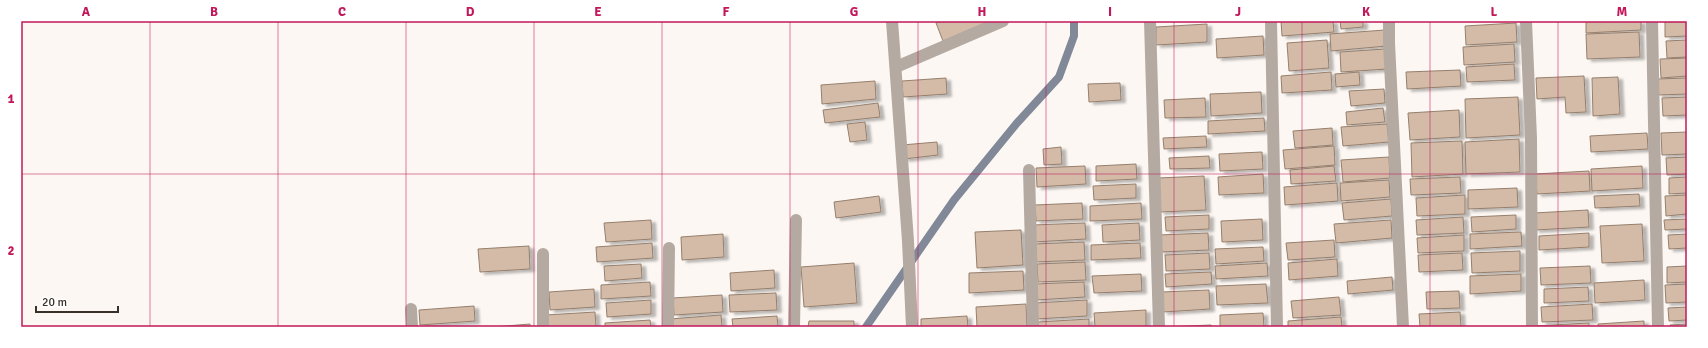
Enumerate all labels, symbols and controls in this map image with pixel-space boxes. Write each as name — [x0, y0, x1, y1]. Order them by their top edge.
text: A — [82, 4, 91, 20]
text: B — [210, 4, 218, 20]
text: C — [338, 4, 346, 20]
text: D — [466, 4, 475, 20]
text: E — [594, 4, 602, 20]
text: F — [723, 4, 730, 20]
text: G — [850, 4, 858, 20]
text: H — [978, 4, 986, 20]
text: I — [1108, 4, 1112, 20]
text: J — [1235, 4, 1241, 20]
text: K — [1362, 4, 1370, 20]
text: L — [1491, 4, 1498, 20]
text: M — [1617, 4, 1628, 20]
text: 1 — [7, 91, 15, 107]
text: 2 — [7, 243, 15, 259]
scale bar — [36, 288, 118, 314]
text: 20 m — [42, 295, 67, 310]

